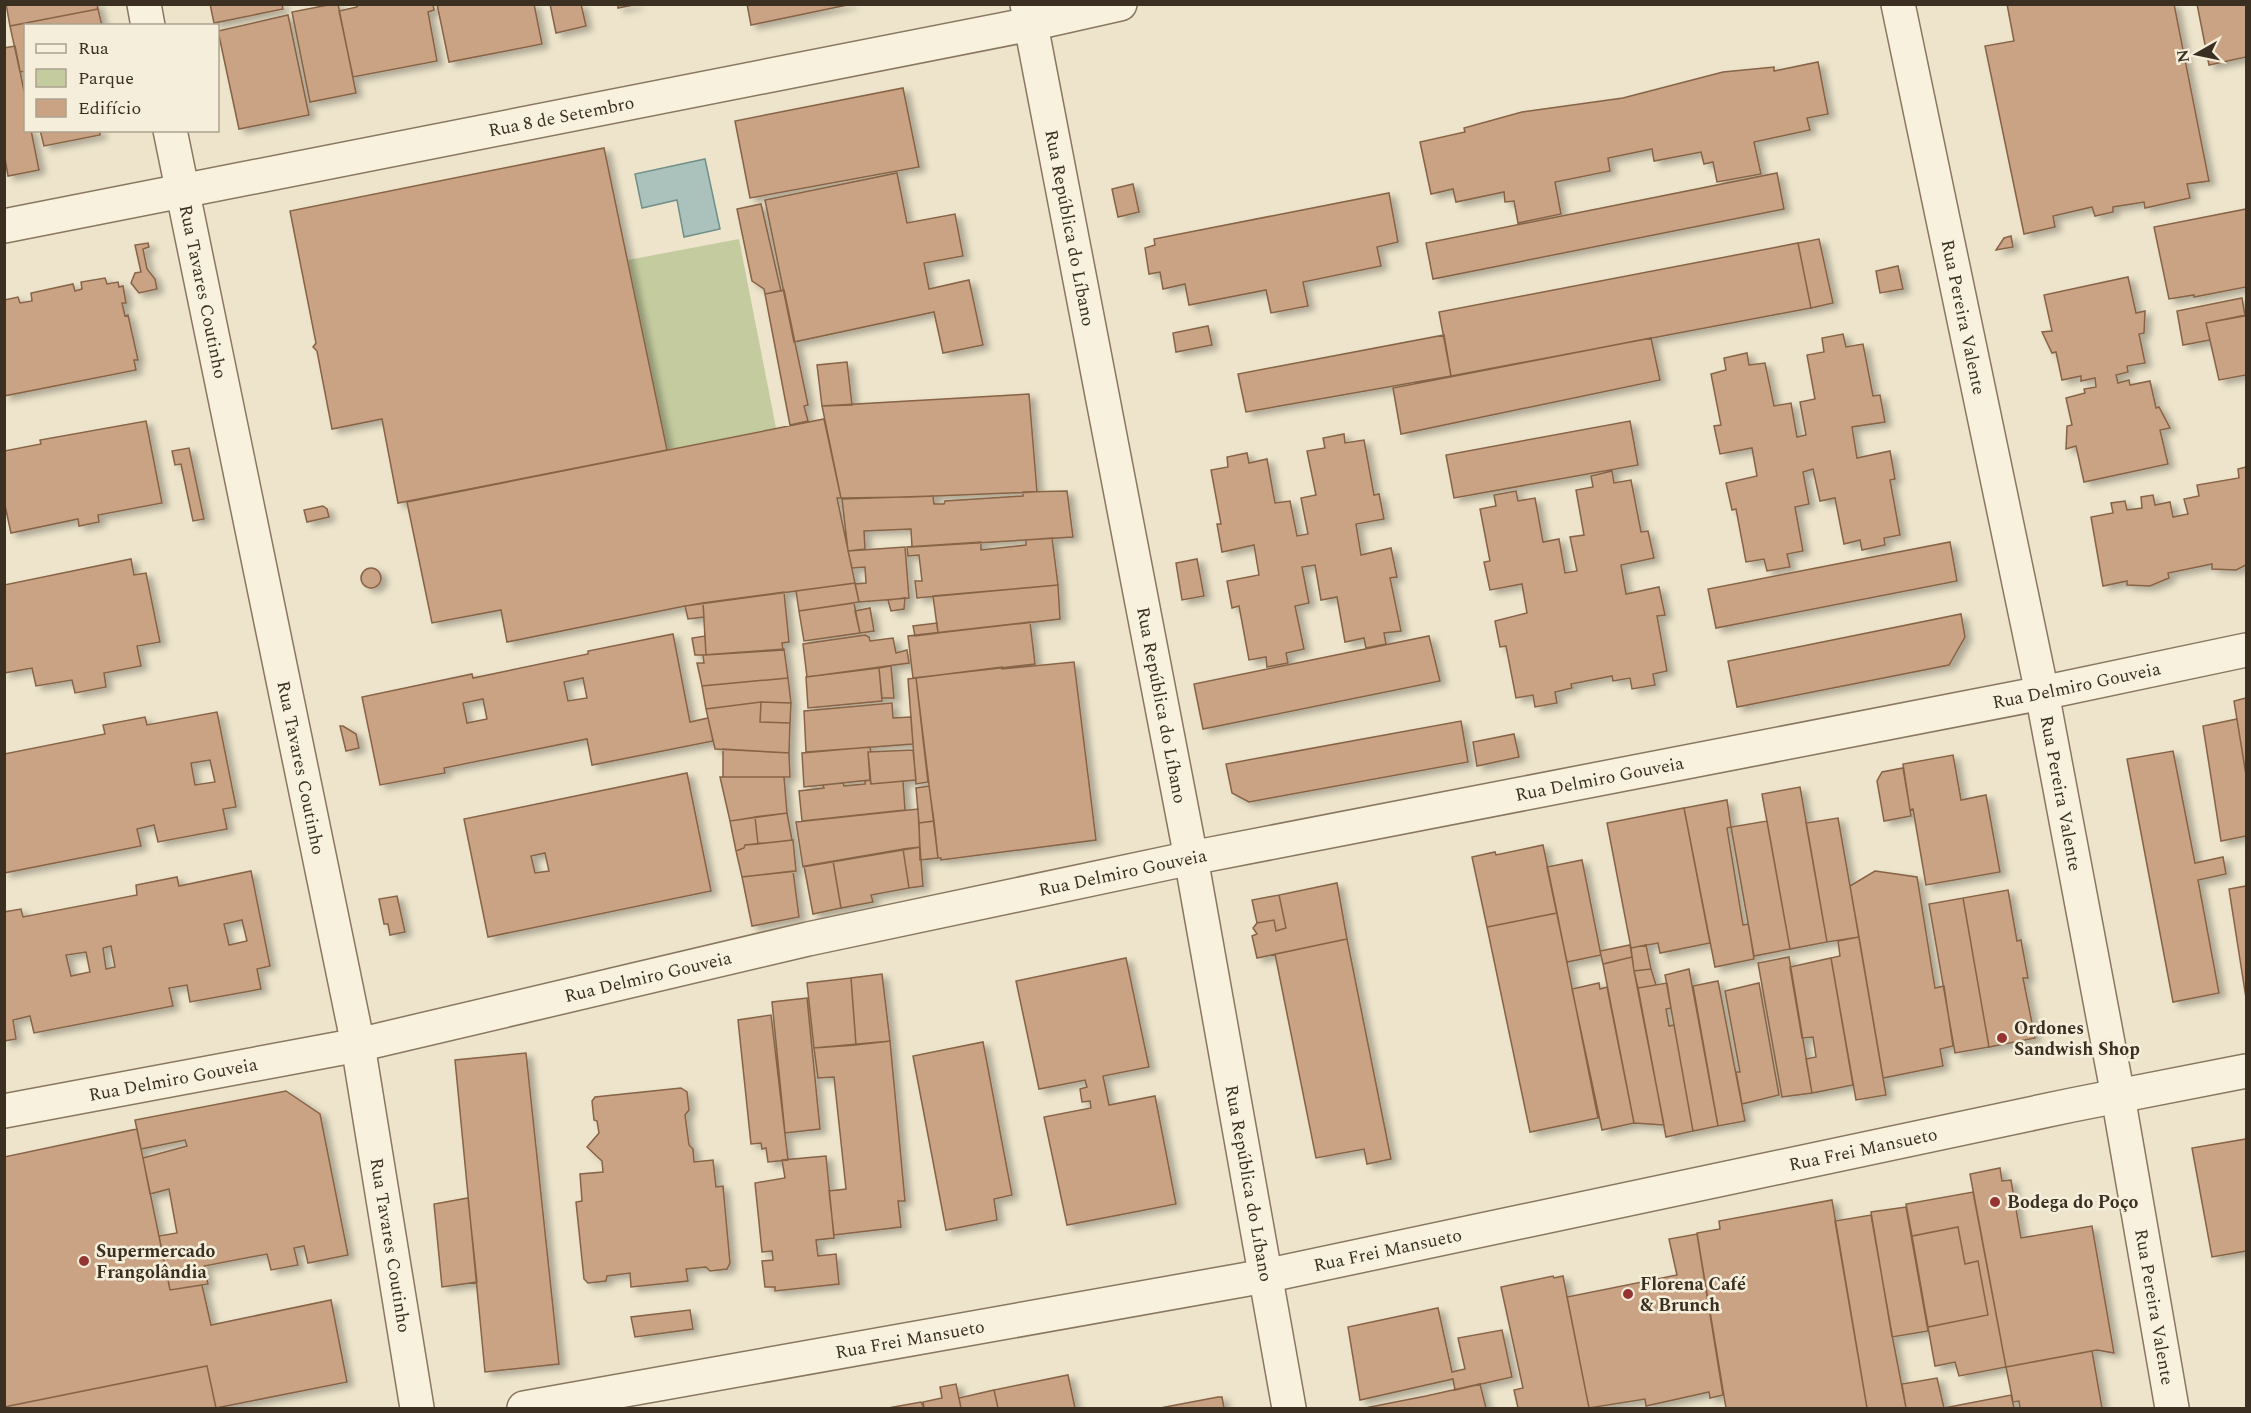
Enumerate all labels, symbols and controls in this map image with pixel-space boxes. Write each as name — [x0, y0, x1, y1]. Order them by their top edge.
legend — [24, 24, 219, 132]
north arrow — [2167, 24, 2227, 84]
text: Rua — [78, 35, 109, 62]
text: N — [2170, 48, 2196, 65]
text: Parque — [78, 65, 134, 92]
street label: Rua 8 de Setembro — [486, 89, 637, 144]
text: Edifício — [78, 95, 141, 122]
street label: Rua República do Líbano — [1037, 127, 1102, 329]
street label: Rua Tavares Coutinho — [172, 202, 234, 381]
street label: Rua Pereira Valente — [1934, 237, 1992, 397]
street label: Rua República do Líbano — [1129, 605, 1193, 806]
street label: Rua Delmiro Gouveia — [1990, 655, 2163, 716]
street label: Rua Tavares Coutinho — [270, 678, 332, 857]
street label: Rua Pereira Valente — [2033, 713, 2088, 874]
street label: Rua Delmiro Gouveia — [1513, 750, 1686, 809]
street label: Rua Delmiro Gouveia — [1036, 842, 1209, 904]
street label: Rua Delmiro Gouveia — [562, 944, 735, 1010]
place label: Ordones Sandwish Shop — [2014, 1015, 2140, 1063]
marker: Ordones Sandwish Shop — [1995, 1031, 2009, 1045]
street label: Rua Delmiro Gouveia — [87, 1051, 260, 1109]
street label: Rua República do Líbano — [1218, 1083, 1279, 1284]
street label: Rua Frei Mansueto — [1786, 1121, 1940, 1179]
street label: Rua Tavares Coutinho — [363, 1156, 418, 1335]
place label: Bodega do Poço — [2007, 1189, 2139, 1216]
marker: Bodega do Poço — [1988, 1195, 2002, 1209]
street label: Rua Frei Mansueto — [1311, 1222, 1464, 1279]
street label: Rua Pereira Valente — [2127, 1227, 2181, 1387]
place label: Supermercado Frangolândia — [96, 1238, 216, 1286]
marker: Supermercado Frangolândia — [77, 1254, 91, 1268]
place label: Florena Café & Brunch — [1640, 1271, 1746, 1319]
marker: Florena Café & Brunch — [1621, 1287, 1635, 1301]
street label: Rua Frei Mansueto — [833, 1313, 987, 1366]

